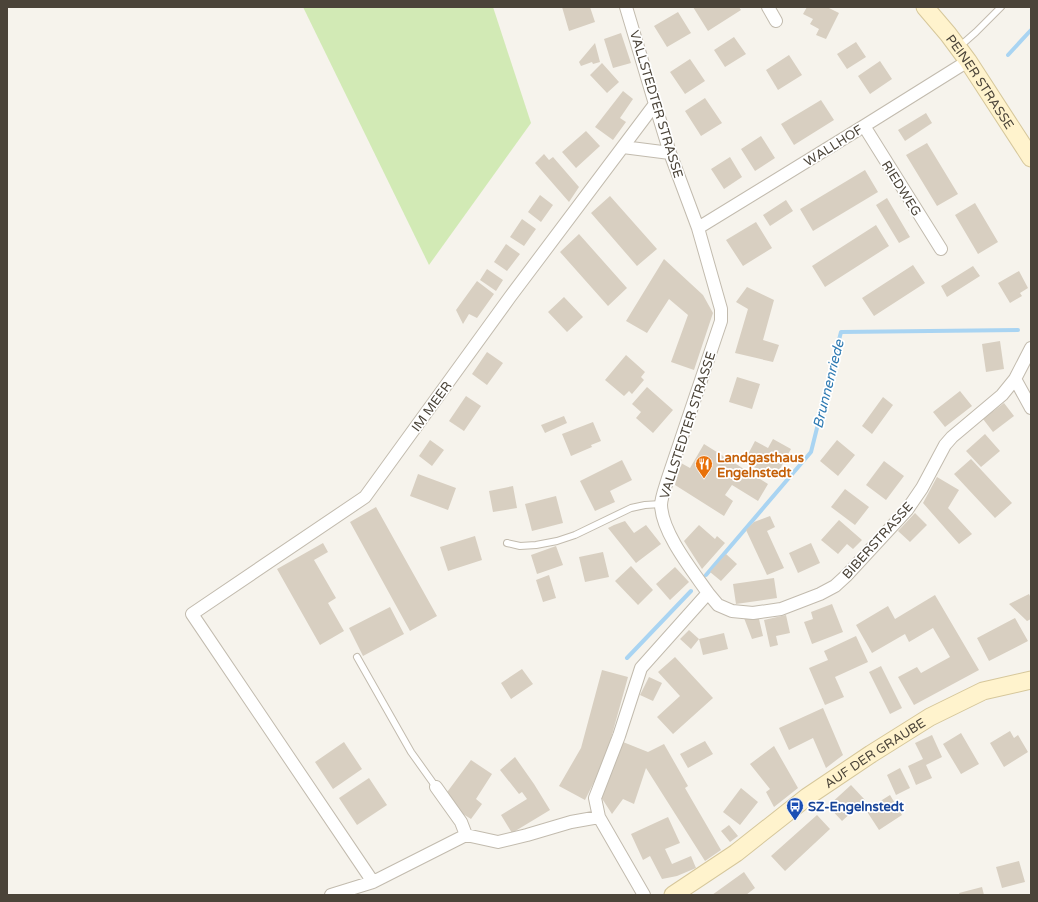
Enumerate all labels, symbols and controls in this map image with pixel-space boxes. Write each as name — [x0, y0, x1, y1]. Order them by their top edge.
street label: VALLSTEDTER STRASSE — [626, 28, 686, 180]
street label: PEINER STRASSE — [942, 31, 1017, 132]
street label: WALLHOF — [801, 122, 866, 170]
street label: RIEDWEG — [878, 158, 924, 219]
water label: Brunnenriede — [809, 337, 848, 430]
street label: VALLSTEDTER STRASSE — [657, 350, 719, 501]
street label: IM MEER — [408, 378, 455, 435]
place label: Landgasthaus Engelnstedt — [717, 450, 804, 481]
restaurant icon: Landgasthaus Engelnstedt — [694, 454, 714, 479]
street label: BIBERSTRASSE — [839, 499, 916, 582]
street label: AUF DER GRAUBE — [822, 715, 929, 792]
bus stop icon: SZ-Engelnstedt — [785, 796, 805, 821]
place label: SZ-Engelnstedt — [808, 799, 904, 815]

